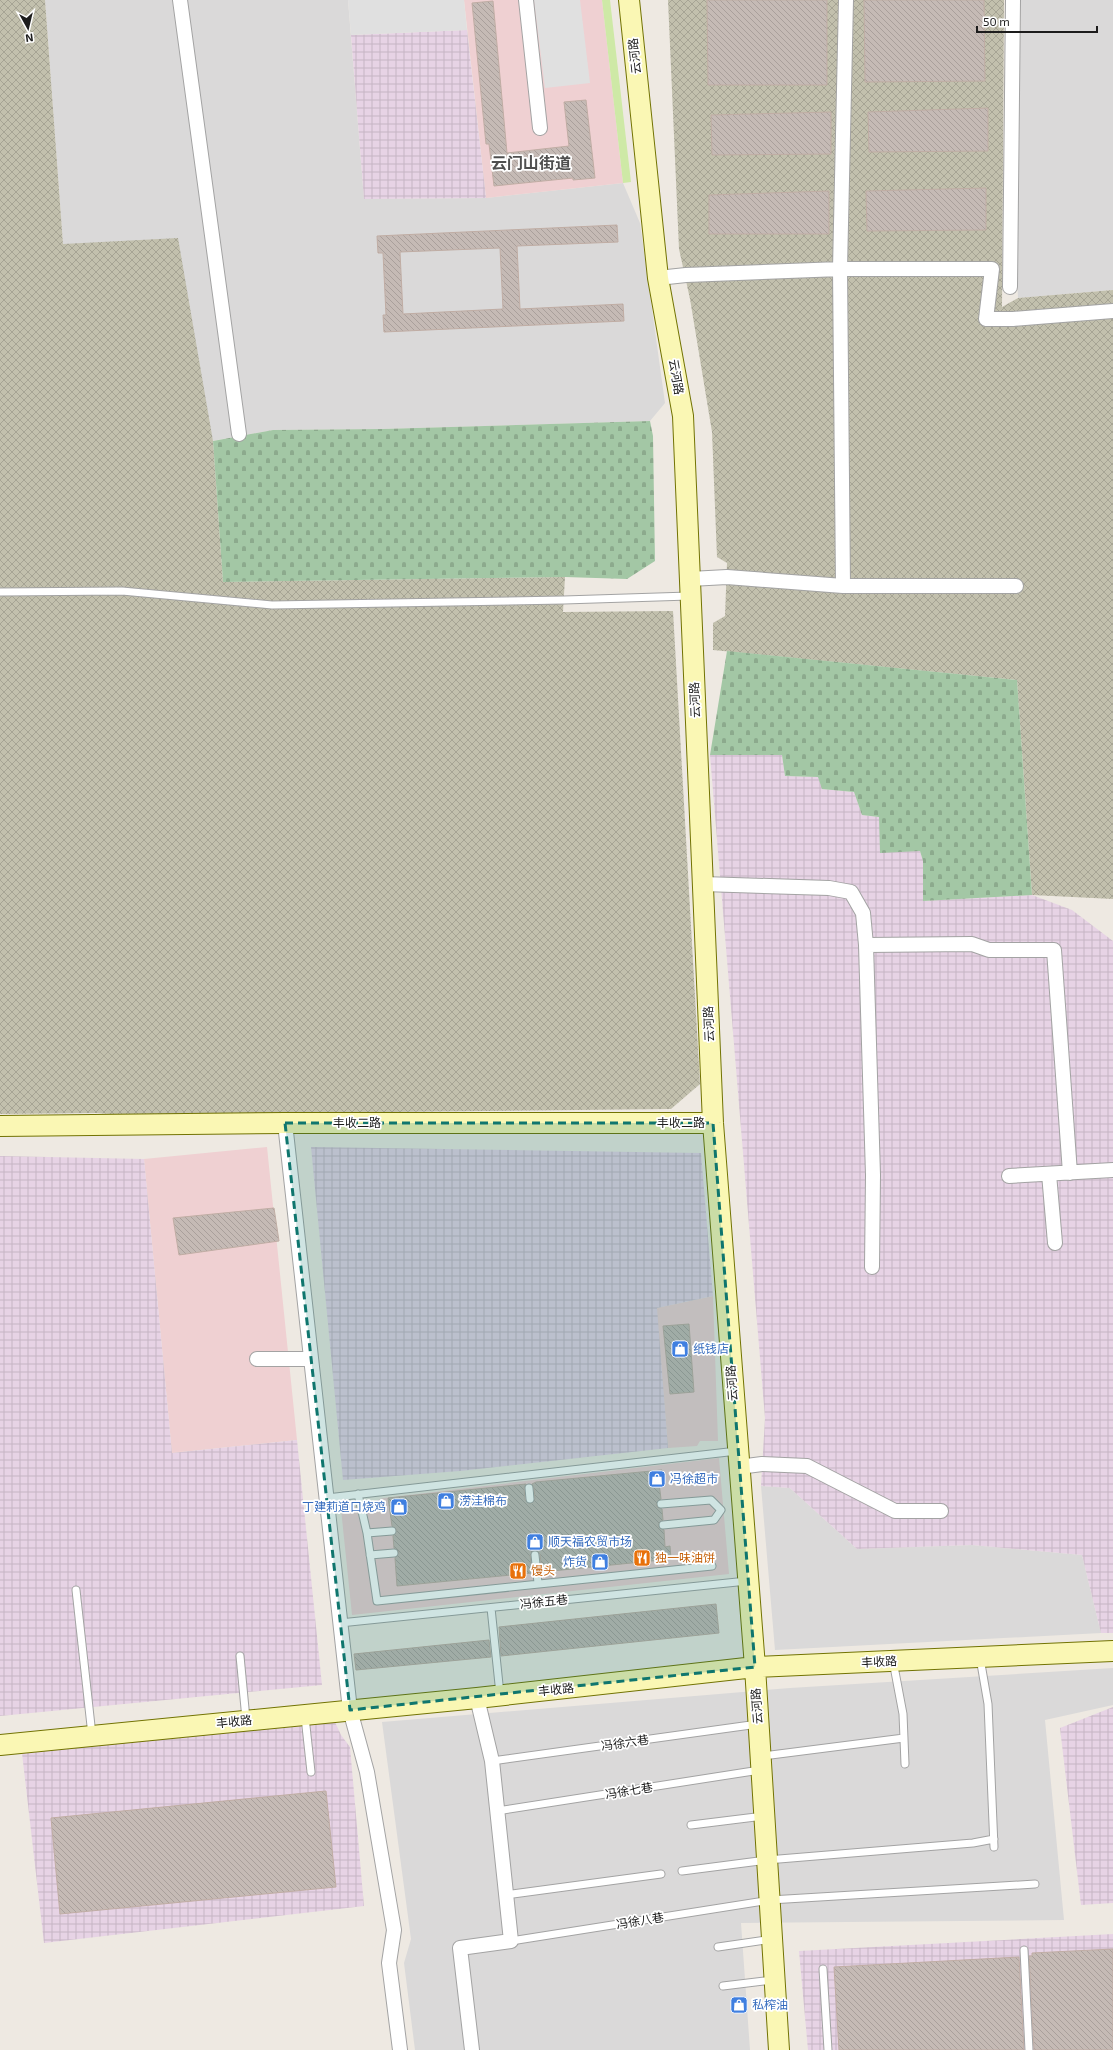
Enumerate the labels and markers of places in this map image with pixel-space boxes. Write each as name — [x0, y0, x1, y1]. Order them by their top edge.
shop icon: 纸钱店 — [670, 1339, 690, 1359]
place label: 纸钱店 — [693, 1341, 729, 1355]
shop icon: 冯徐超市 — [647, 1469, 667, 1489]
place label: 冯徐超市 — [670, 1471, 718, 1485]
shop icon: 涝洼棉布 — [436, 1491, 456, 1511]
place label: 涝洼棉布 — [459, 1493, 507, 1507]
shop icon: 丁建莉道口烧鸡 — [389, 1497, 409, 1517]
place label: 丁建莉道口烧鸡 — [302, 1499, 386, 1513]
shop icon: 顺天福农贸市场 — [525, 1532, 545, 1552]
place label: 顺天福农贸市场 — [548, 1534, 632, 1548]
restaurant icon: 独一味油饼 — [632, 1548, 652, 1568]
place label: 独一味油饼 — [655, 1550, 715, 1564]
shop icon: 炸货 — [590, 1552, 610, 1572]
place label: 炸货 — [563, 1554, 587, 1568]
restaurant icon: 馒头 — [508, 1561, 528, 1581]
place label: 馒头 — [531, 1563, 555, 1577]
shop icon: 私榨油 — [729, 1995, 749, 2015]
place label: 私榨油 — [752, 1997, 788, 2011]

